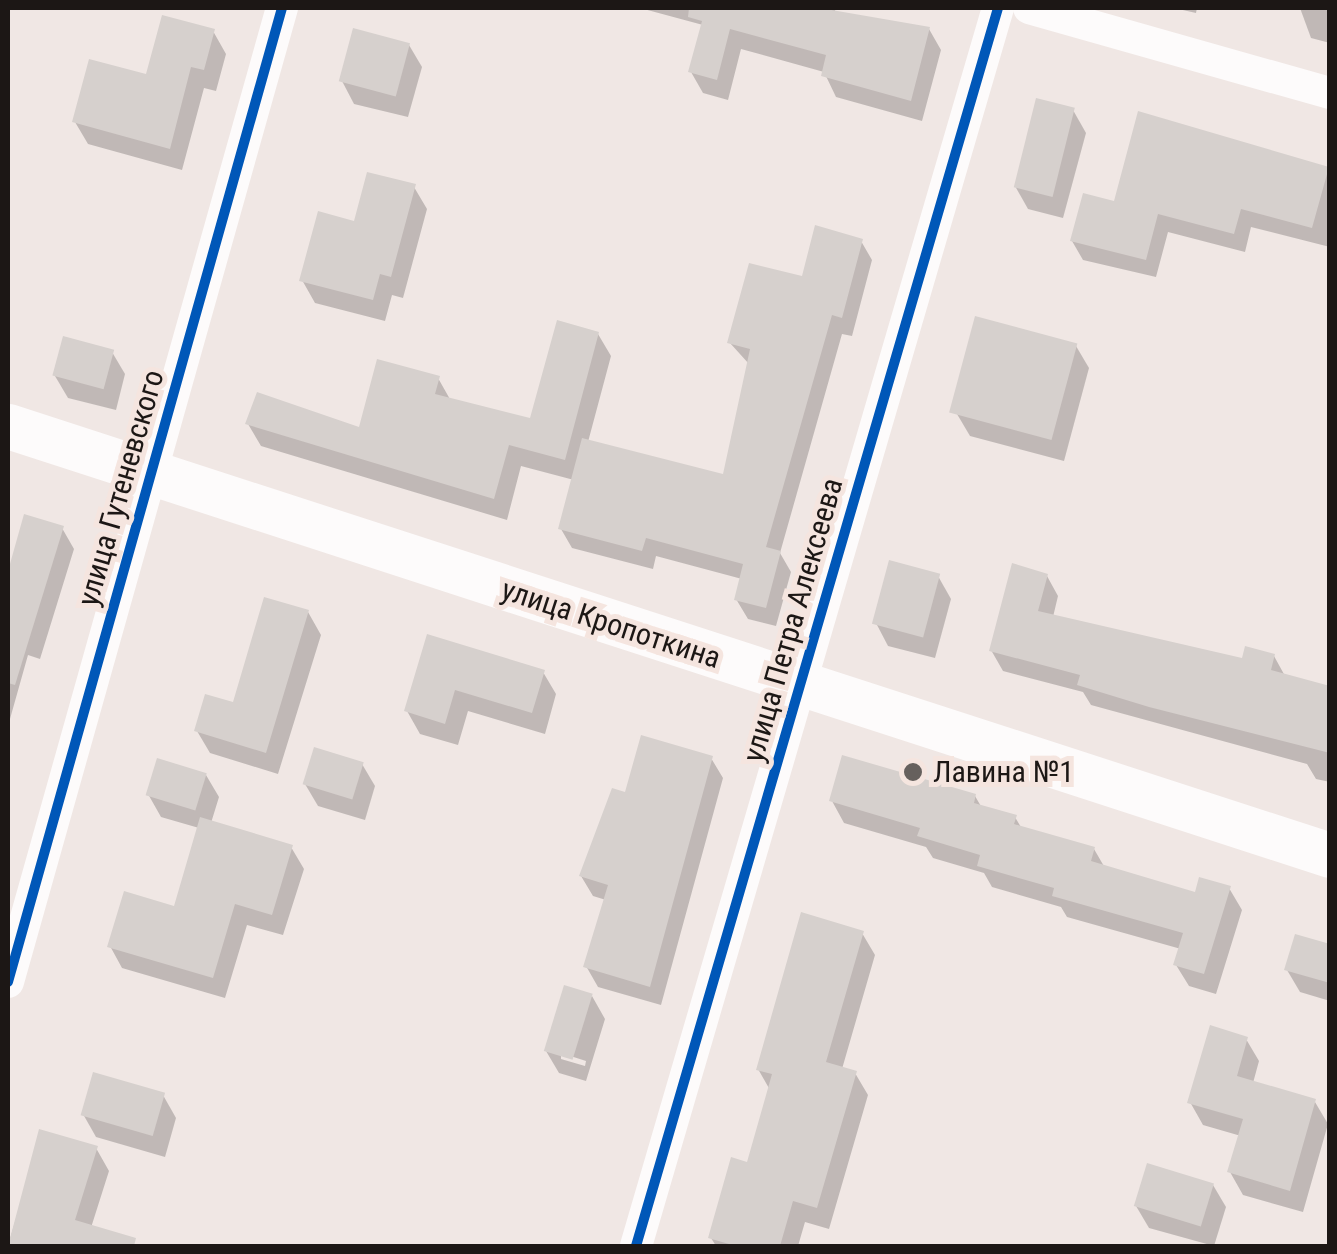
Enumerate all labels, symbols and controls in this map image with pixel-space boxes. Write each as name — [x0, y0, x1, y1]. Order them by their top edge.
street label: улица Гутеневского — [70, 366, 172, 610]
street label: улица Петра Алексеева — [735, 474, 851, 766]
street label: улица Кропоткина — [497, 572, 725, 676]
place label: Лавина №1 — [933, 754, 1074, 790]
marker: Лавина №1 — [902, 761, 924, 783]

